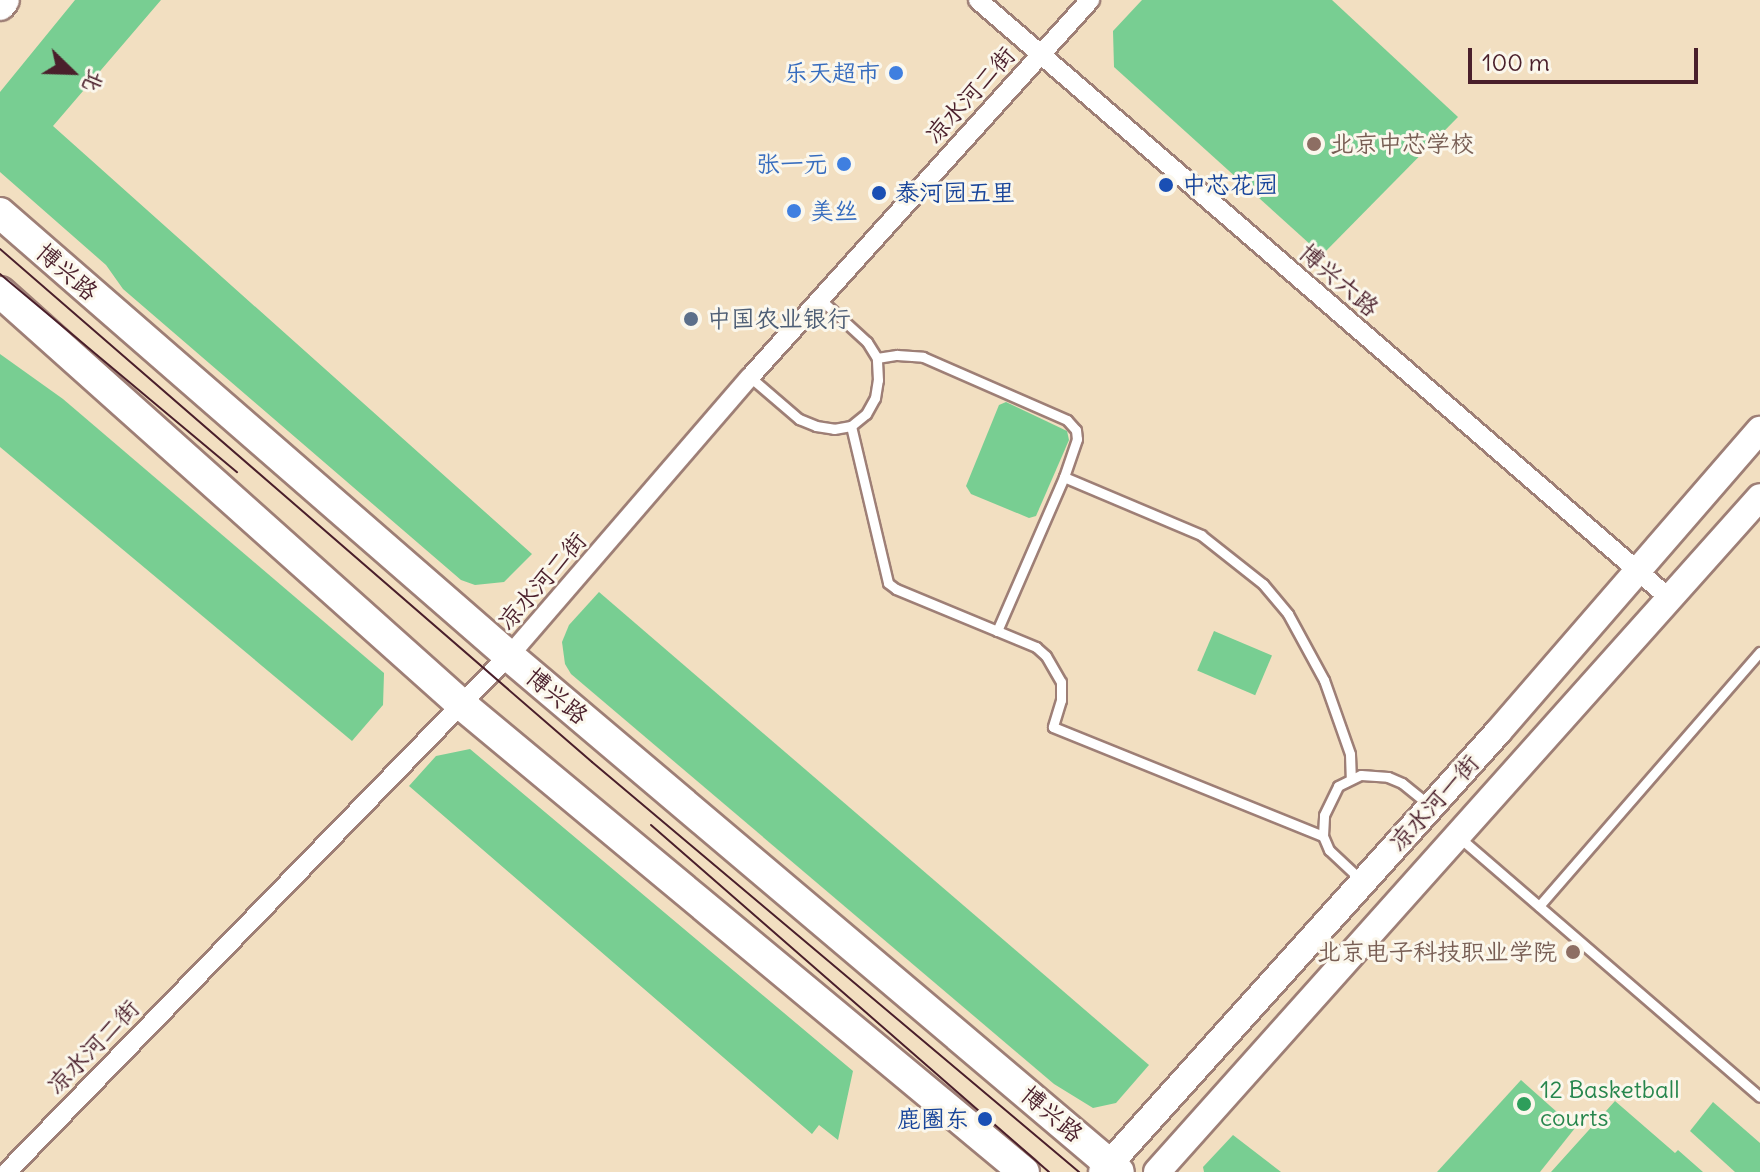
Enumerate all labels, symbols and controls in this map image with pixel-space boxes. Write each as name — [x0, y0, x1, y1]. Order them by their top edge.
north arrow — [32, 32, 112, 112]
scale bar — [1472, 32, 1702, 82]
street label: 凉水河二街 — [919, 41, 1021, 149]
text: 100 m — [1482, 47, 1550, 77]
place label: 乐天超市 — [784, 59, 880, 87]
marker: 乐天超市 — [887, 64, 905, 82]
text: 北 — [77, 66, 111, 97]
place label: 北京中芯学校 — [1330, 130, 1474, 158]
marker: 北京中芯学校 — [1305, 135, 1323, 153]
place label: 张一元 — [756, 150, 828, 178]
marker: 张一元 — [835, 155, 853, 173]
place label: 中芯花园 — [1182, 171, 1278, 199]
marker: 中芯花园 — [1157, 176, 1175, 194]
place label: 泰河园五里 — [895, 179, 1015, 207]
marker: 泰河园五里 — [870, 184, 888, 202]
place label: 美丝 — [810, 197, 858, 225]
marker: 美丝 — [785, 202, 803, 220]
street label: 博兴路 — [30, 238, 104, 306]
street label: 博兴六路 — [1293, 238, 1385, 322]
place label: 中国农业银行 — [707, 305, 851, 333]
marker: 中国农业银行 — [682, 310, 700, 328]
street label: 凉水河二街 — [492, 526, 592, 636]
street label: 博兴路 — [520, 662, 594, 730]
street label: 凉水河一街 — [1383, 749, 1485, 857]
place label: 北京电子科技职业学院 — [1317, 938, 1557, 966]
marker: 北京电子科技职业学院 — [1564, 943, 1582, 961]
street label: 凉水河二街 — [41, 994, 145, 1100]
place label: 12 Basketball courts — [1540, 1076, 1680, 1132]
street label: 博兴路 — [1015, 1080, 1089, 1148]
marker: 12 Basketball courts — [1515, 1095, 1533, 1113]
place label: 鹿圈东 — [897, 1105, 969, 1133]
marker: 鹿圈东 — [976, 1110, 994, 1128]

